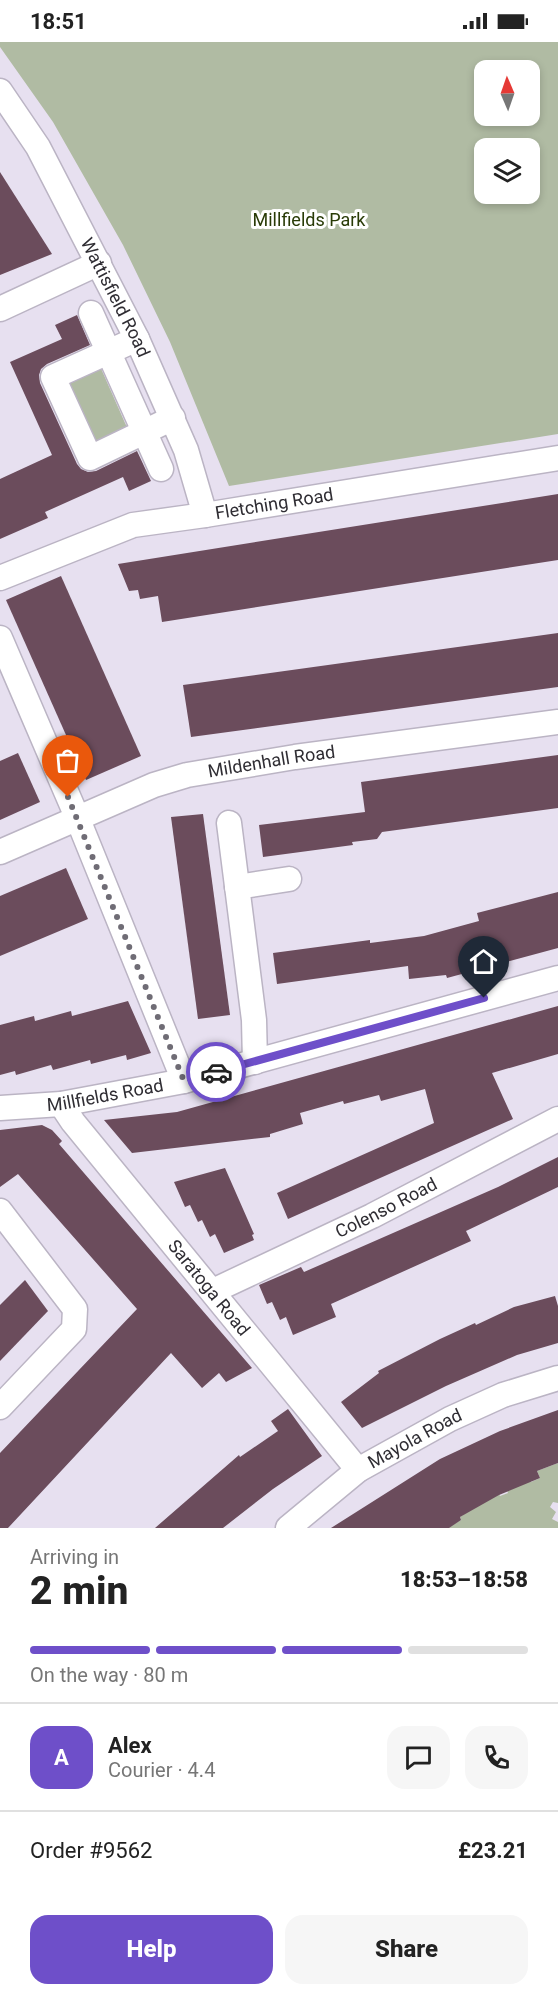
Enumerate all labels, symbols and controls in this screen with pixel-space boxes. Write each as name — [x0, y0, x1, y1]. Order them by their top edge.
text: 18:51 — [30, 9, 87, 34]
north arrow — [474, 60, 540, 126]
map controls — [474, 60, 540, 204]
button: layers — [474, 138, 540, 204]
park label: Millfields Park — [253, 209, 366, 230]
street label: Wattisfield Road — [77, 234, 155, 360]
street label: Fletching Road — [214, 483, 335, 523]
pin — [42, 735, 93, 797]
street label: Mildenhall Road — [206, 741, 336, 781]
icon: bag — [51, 744, 84, 777]
pin — [458, 936, 509, 998]
icon: home — [467, 945, 500, 978]
courier — [186, 1042, 246, 1102]
icon: car — [200, 1056, 233, 1089]
street label: Millfields Road — [46, 1074, 165, 1115]
street label: Colenso Road — [332, 1173, 440, 1242]
street label: Saratoga Road — [164, 1235, 255, 1340]
street label: Mayola Road — [364, 1404, 465, 1472]
text: Arriving in — [30, 1545, 119, 1569]
text: 18:53–18:58 — [400, 1567, 528, 1592]
text: 2 min — [30, 1568, 128, 1614]
text: On the way · 80 m — [30, 1663, 188, 1687]
button: chat — [387, 1726, 450, 1789]
button: phone — [465, 1726, 528, 1789]
text: Alex — [108, 1733, 152, 1758]
text: A — [54, 1745, 69, 1770]
text: Courier · 4.4 — [108, 1758, 215, 1782]
text: Order #9562 — [30, 1838, 152, 1863]
text: £23.21 — [458, 1838, 528, 1863]
button: Help — [30, 1915, 273, 1984]
button: Share — [285, 1915, 528, 1984]

